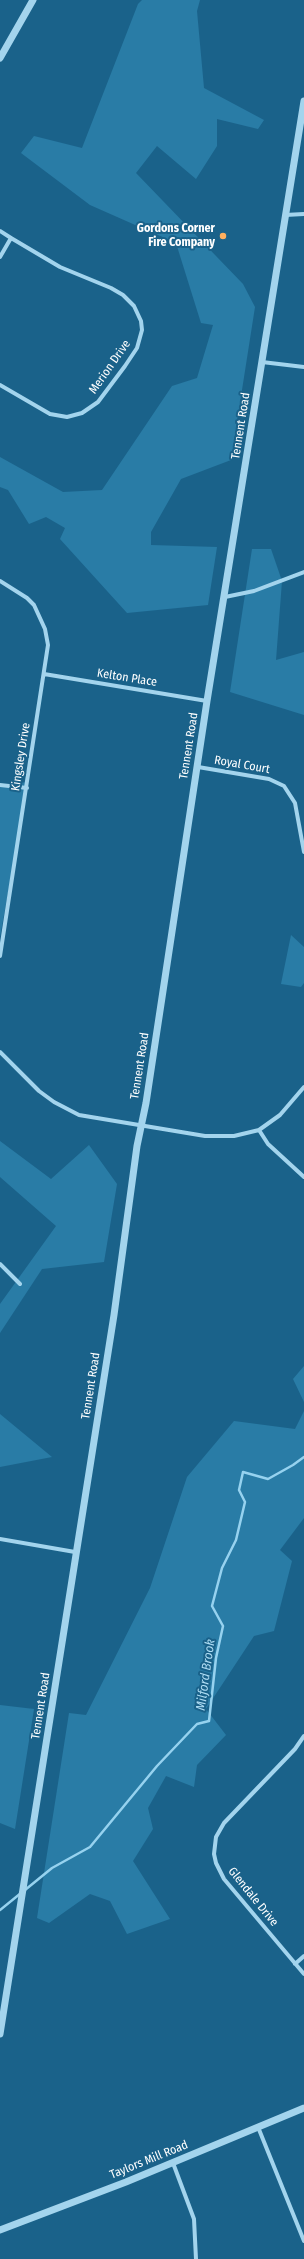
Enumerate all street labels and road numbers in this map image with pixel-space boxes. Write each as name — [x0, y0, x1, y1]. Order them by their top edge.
street label: Merion Drive — [86, 337, 134, 397]
street label: Tennent Road — [229, 392, 253, 460]
street label: Kelton Place — [96, 666, 158, 690]
street label: Tennent Road — [177, 712, 201, 780]
street label: Kingsley Drive — [8, 722, 34, 792]
street label: Royal Court — [213, 753, 271, 777]
street label: Tennent Road — [128, 1032, 152, 1100]
street label: Tennent Road — [79, 1352, 103, 1420]
street label: Tennent Road — [29, 1672, 53, 1740]
street label: Glendale Drive — [225, 1865, 281, 1929]
street label: Taylors Mill Road — [108, 2138, 190, 2182]

